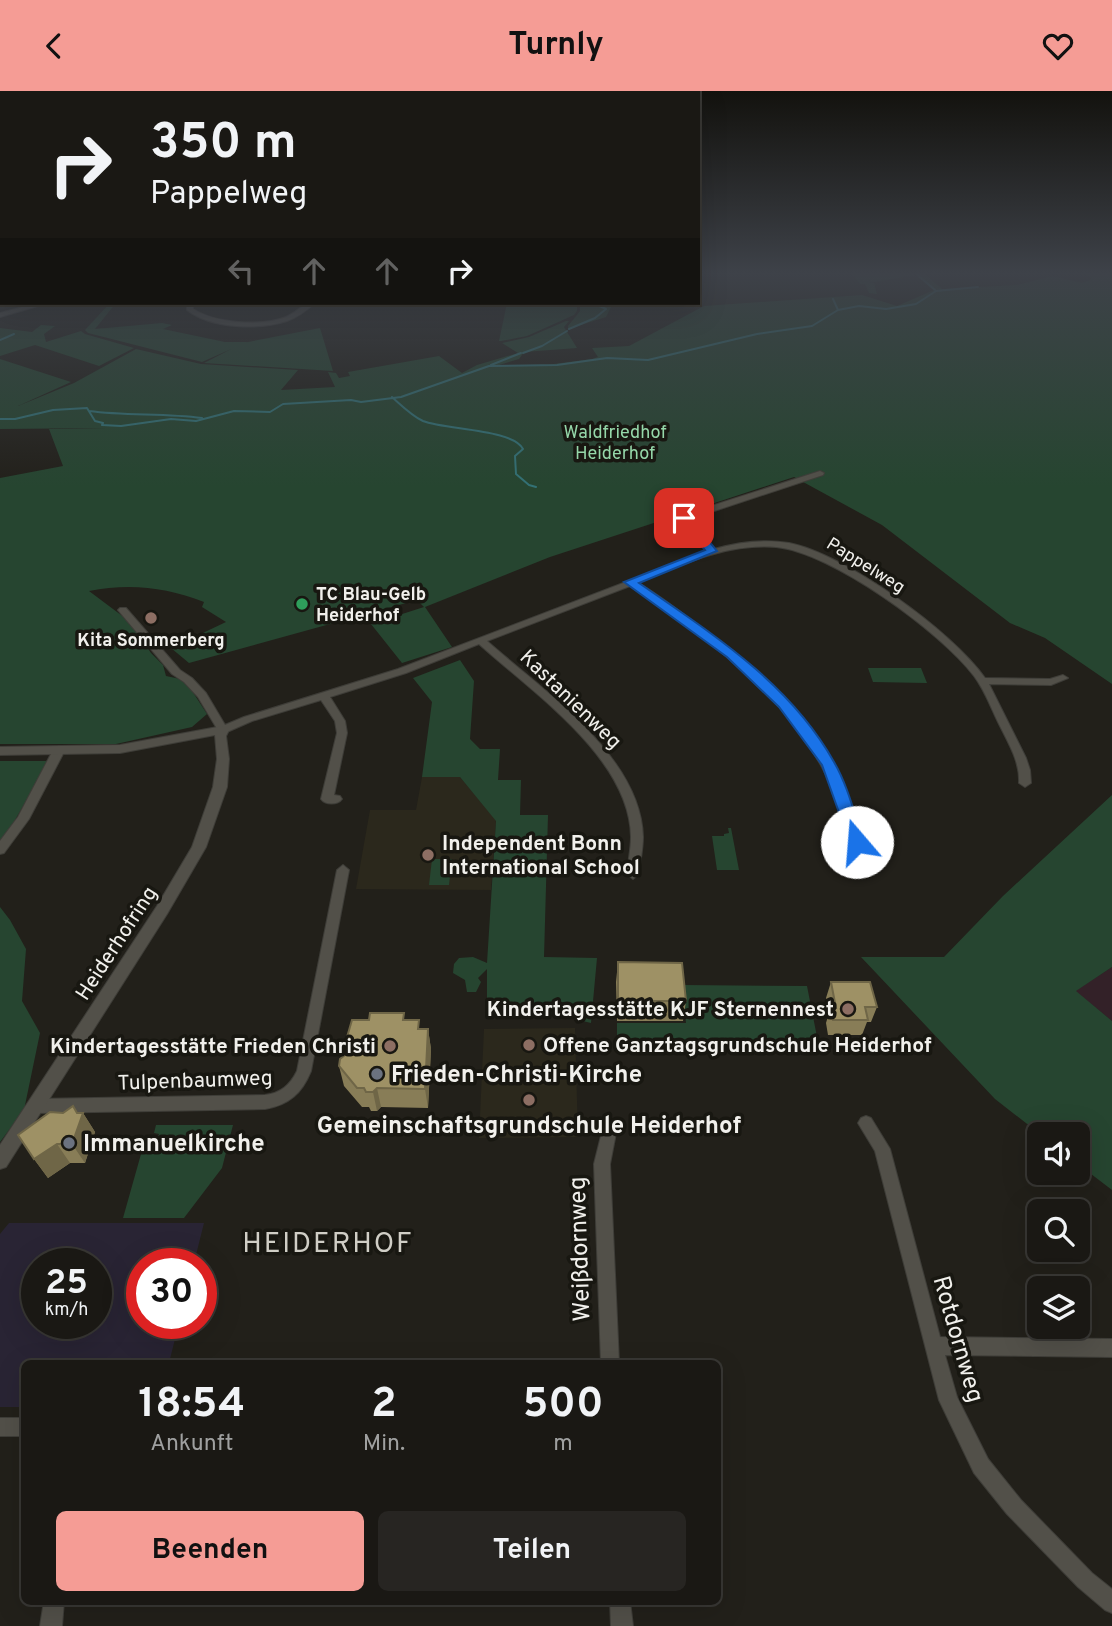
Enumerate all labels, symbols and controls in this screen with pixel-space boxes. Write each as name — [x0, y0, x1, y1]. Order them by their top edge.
text: Turnly — [508, 26, 604, 66]
icon: back — [35, 27, 73, 65]
icon: heart — [1039, 27, 1077, 65]
text: 350 m — [150, 114, 297, 176]
icon: right — [35, 119, 126, 210]
text: Pappelweg — [150, 175, 307, 215]
icon: left — [222, 252, 260, 290]
icon: ahead — [295, 252, 333, 290]
icon: ahead — [368, 252, 406, 290]
icon: right — [441, 252, 479, 290]
park label: Waldfriedhof Heiderhof — [564, 422, 666, 466]
pin — [654, 488, 714, 548]
icon: arrive — [665, 499, 703, 537]
street label: Pappelweg — [822, 533, 909, 599]
place label: TC Blau-Gelb Heiderhof — [316, 584, 426, 628]
marker: TC Blau-Gelb Heiderhof — [294, 596, 310, 612]
marker: Kita Sommerberg — [143, 610, 159, 626]
place label: Kita Sommerberg — [77, 630, 225, 653]
street label: Kastanienweg — [513, 645, 627, 756]
position arrow — [820, 805, 894, 879]
place label: Independent Bonn International School — [442, 831, 640, 882]
marker: Independent Bonn International School — [420, 847, 436, 863]
street label: Heiderhofring — [70, 882, 164, 1006]
place label: Kindertagesstätte KJF Sternennest — [487, 997, 834, 1024]
marker: Kindertagesstätte KJF Sternennest — [840, 1001, 856, 1017]
place label: Offene Ganztagsgrundschule Heiderhof — [543, 1033, 932, 1060]
place label: Kindertagesstätte Frieden Christi — [50, 1034, 376, 1061]
marker: Offene Ganztagsgrundschule Heiderhof — [521, 1037, 537, 1053]
marker: Kindertagesstätte Frieden Christi — [382, 1038, 398, 1054]
place label: Frieden-Christi-Kirche — [391, 1061, 642, 1091]
street label: Tulpenbaumweg — [117, 1065, 273, 1098]
marker: Frieden-Christi-Kirche — [369, 1066, 385, 1082]
marker: Gemeinschaftsgrundschule Heiderhof — [521, 1092, 537, 1108]
place label: Gemeinschaftsgrundschule Heiderhof — [317, 1112, 741, 1142]
map controls — [1027, 1122, 1090, 1339]
button: sound — [1027, 1122, 1090, 1185]
place label: Immanuelkirche — [83, 1130, 265, 1160]
marker: Immanuelkirche — [61, 1135, 77, 1151]
street label: Weißdornweg — [563, 1176, 599, 1322]
button: search — [1027, 1199, 1090, 1262]
district label: HEIDERHOF — [242, 1227, 414, 1263]
speed limit sign: 30 — [126, 1248, 217, 1339]
text: 25 — [45, 1262, 88, 1306]
street label: Rotdornweg — [925, 1273, 989, 1406]
button: layers — [1027, 1276, 1090, 1339]
text: km/h — [45, 1299, 88, 1322]
text: 18:54 — [138, 1379, 245, 1432]
text: 2 — [371, 1379, 397, 1432]
text: 500 — [523, 1379, 604, 1432]
text: Ankunft — [150, 1430, 233, 1459]
text: Min. — [363, 1430, 405, 1459]
text: m — [553, 1430, 573, 1459]
button: Beenden — [56, 1511, 364, 1591]
button: Teilen — [378, 1511, 686, 1591]

